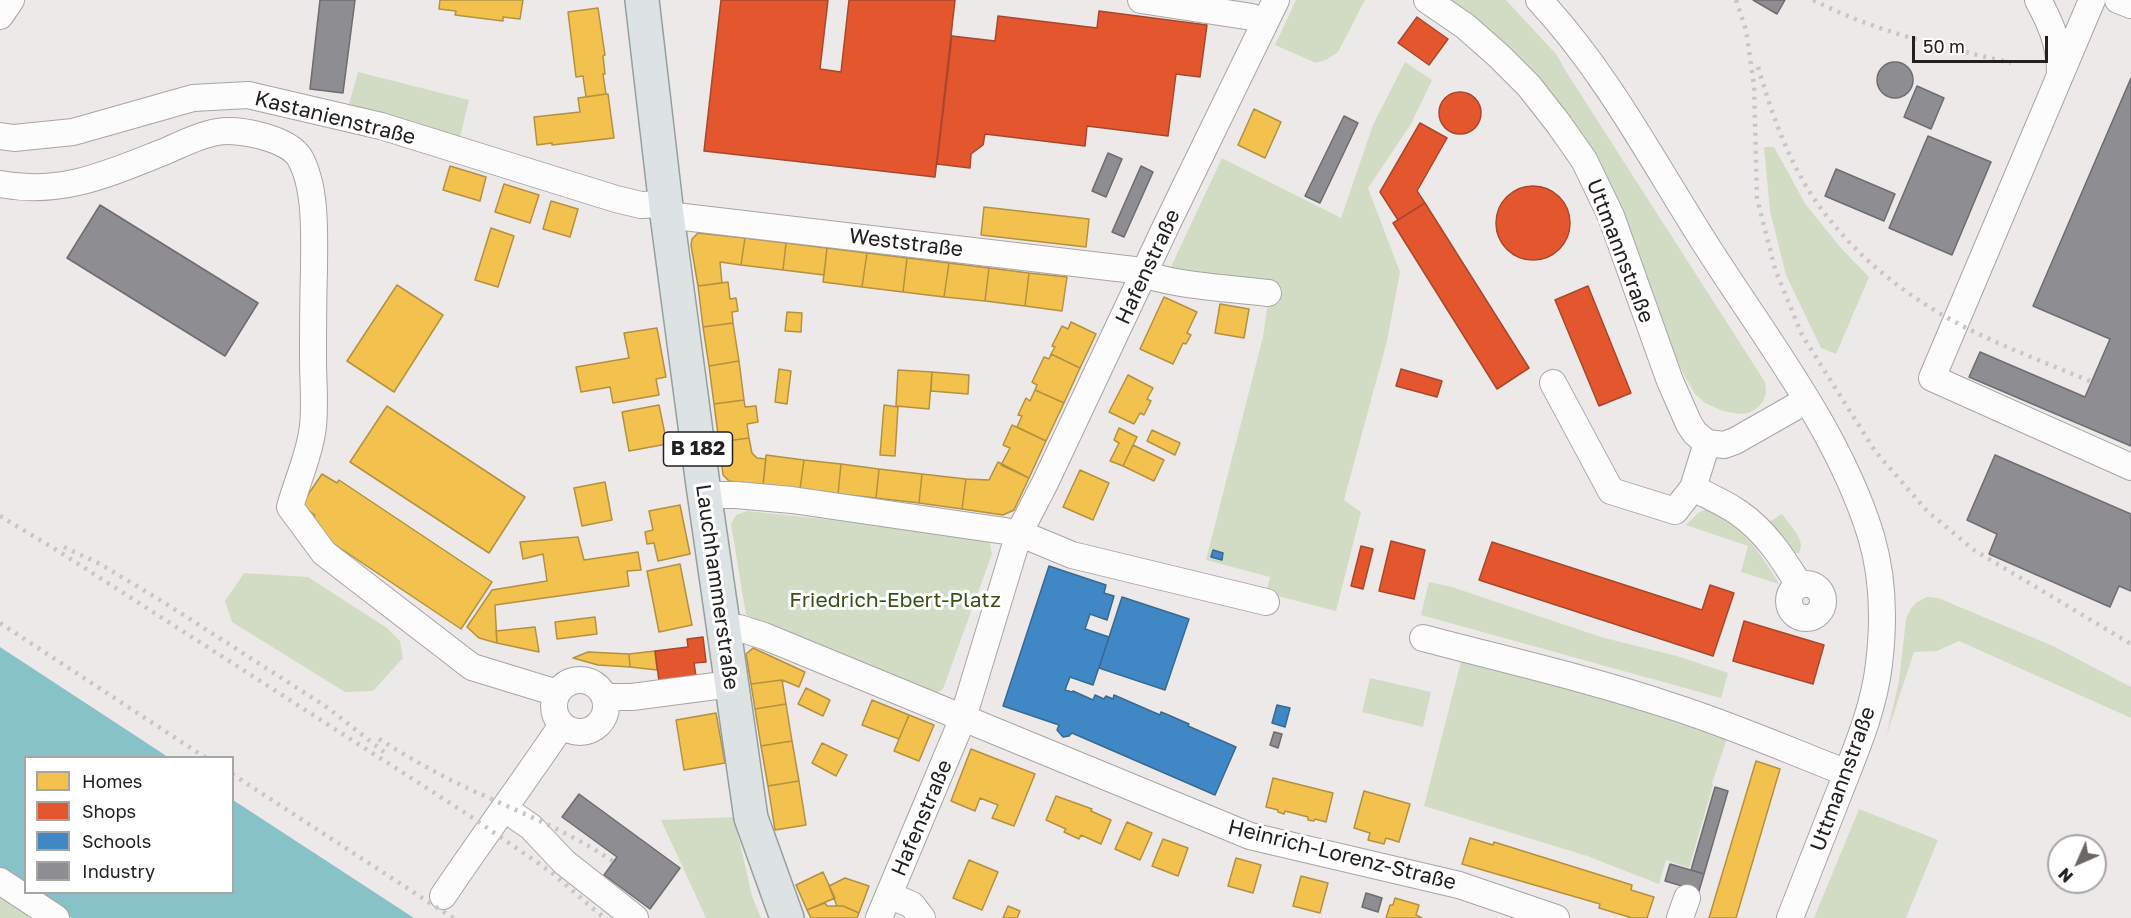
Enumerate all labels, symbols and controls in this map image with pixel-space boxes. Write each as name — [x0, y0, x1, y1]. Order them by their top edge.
scale bar — [1915, 24, 2052, 62]
text: 50 m — [1923, 35, 1965, 57]
street label: Kastanienstraße — [252, 86, 418, 150]
street label: Uttmannstraße — [1581, 176, 1659, 326]
street label: Hafenstraße — [1110, 205, 1186, 329]
street label: Weststraße — [848, 224, 964, 262]
road number: B 182 — [664, 432, 732, 466]
street label: Lauchhammerstraße — [690, 483, 744, 691]
park label: Friedrich-Ebert-Platz — [789, 587, 1001, 613]
street label: Uttmannstraße — [1805, 703, 1881, 855]
legend — [24, 756, 234, 894]
street label: Hafenstraße — [886, 756, 958, 880]
text: Homes — [82, 770, 142, 792]
text: Shops — [82, 800, 136, 822]
street label: Heinrich-Lorenz-Straße — [1225, 814, 1459, 896]
text: Schools — [82, 830, 151, 852]
north arrow — [2047, 834, 2107, 894]
text: Industry — [82, 860, 155, 882]
text: N — [2054, 864, 2077, 887]

